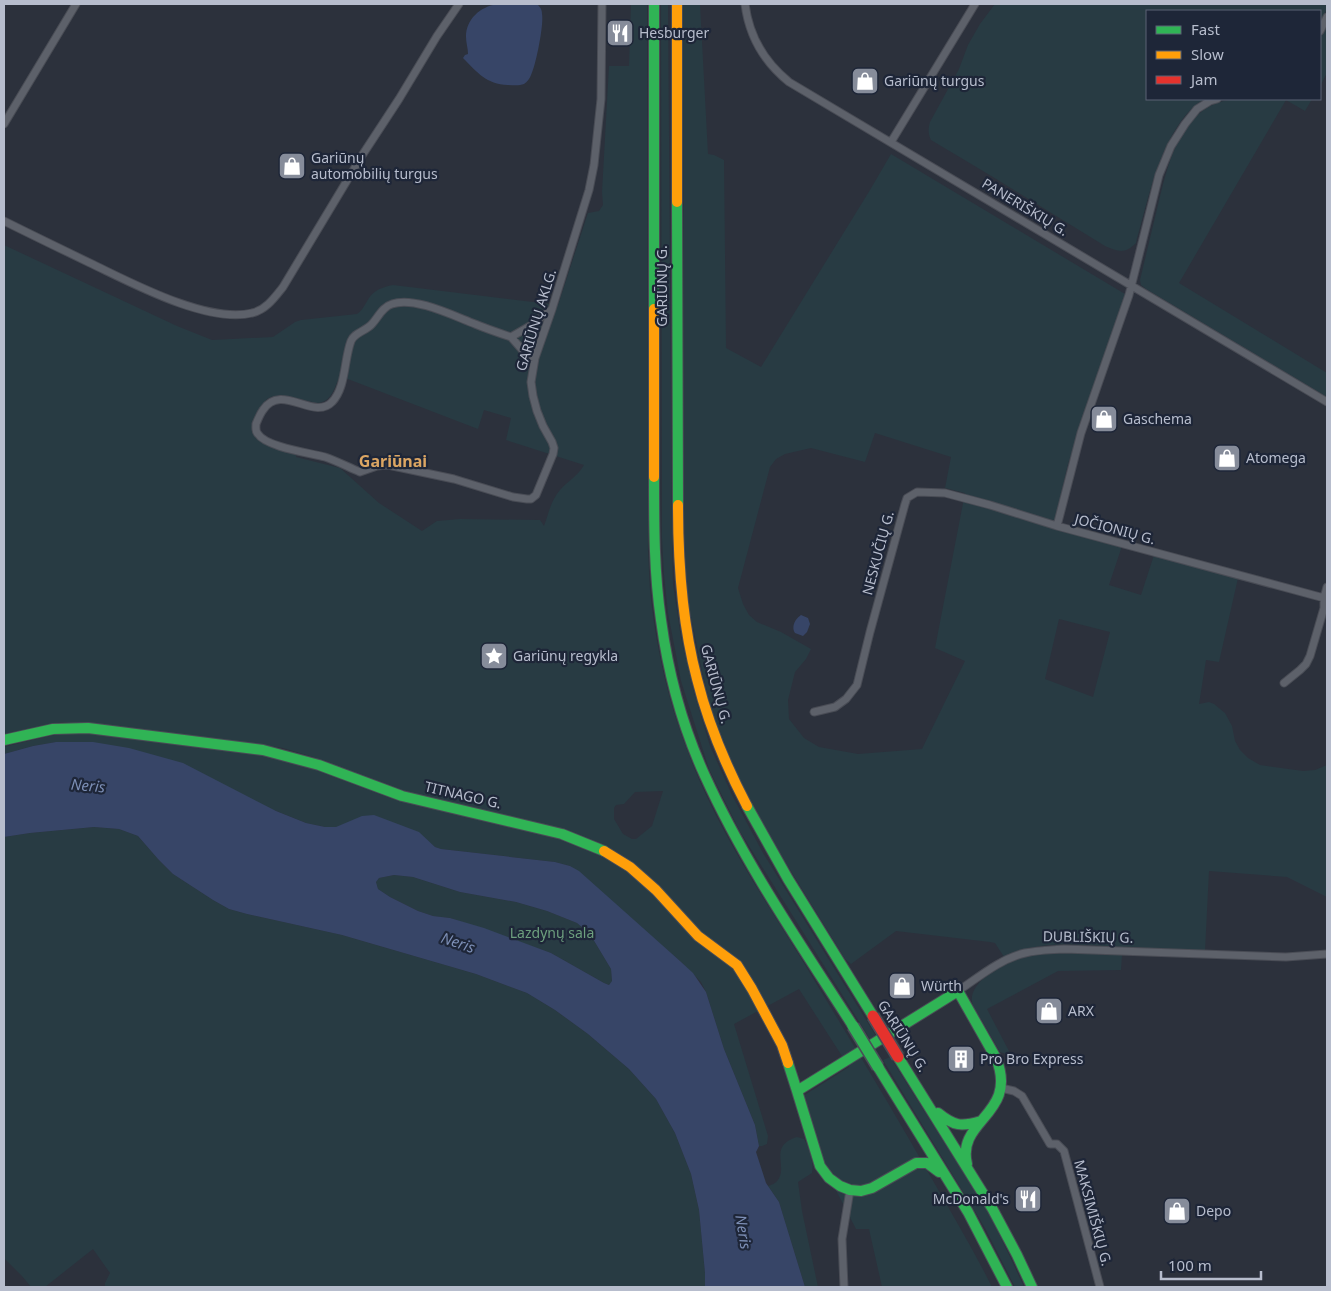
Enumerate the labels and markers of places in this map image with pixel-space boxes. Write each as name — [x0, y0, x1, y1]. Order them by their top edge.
restaurant icon: Hesburger — [605, 18, 635, 48]
place label: Hesburger — [639, 23, 709, 42]
shop icon: Gariūnų turgus — [850, 66, 880, 96]
place label: Gariūnų turgus — [884, 71, 985, 90]
place label: Gariūnų automobilių turgus — [311, 148, 438, 183]
shop icon: Gariūnų automobilių turgus — [277, 151, 307, 181]
shop icon: Gaschema — [1089, 404, 1119, 434]
place label: Gaschema — [1123, 409, 1192, 428]
shop icon: Atomega — [1212, 443, 1242, 473]
place label: Atomega — [1246, 448, 1306, 467]
place icon: Gariūnų regykla — [479, 641, 509, 671]
place label: Gariūnų regykla — [513, 646, 618, 665]
shop icon: Würth — [887, 971, 917, 1001]
place label: Würth — [921, 976, 962, 995]
shop icon: ARX — [1034, 996, 1064, 1026]
place label: ARX — [1068, 1001, 1095, 1020]
building icon: Pro Bro Express — [946, 1044, 976, 1074]
place label: Pro Bro Express — [980, 1049, 1084, 1068]
restaurant icon: McDonald's — [1013, 1184, 1043, 1214]
place label: McDonald's — [933, 1189, 1009, 1208]
shop icon: Depo — [1162, 1196, 1192, 1226]
place label: Depo — [1196, 1201, 1231, 1220]

